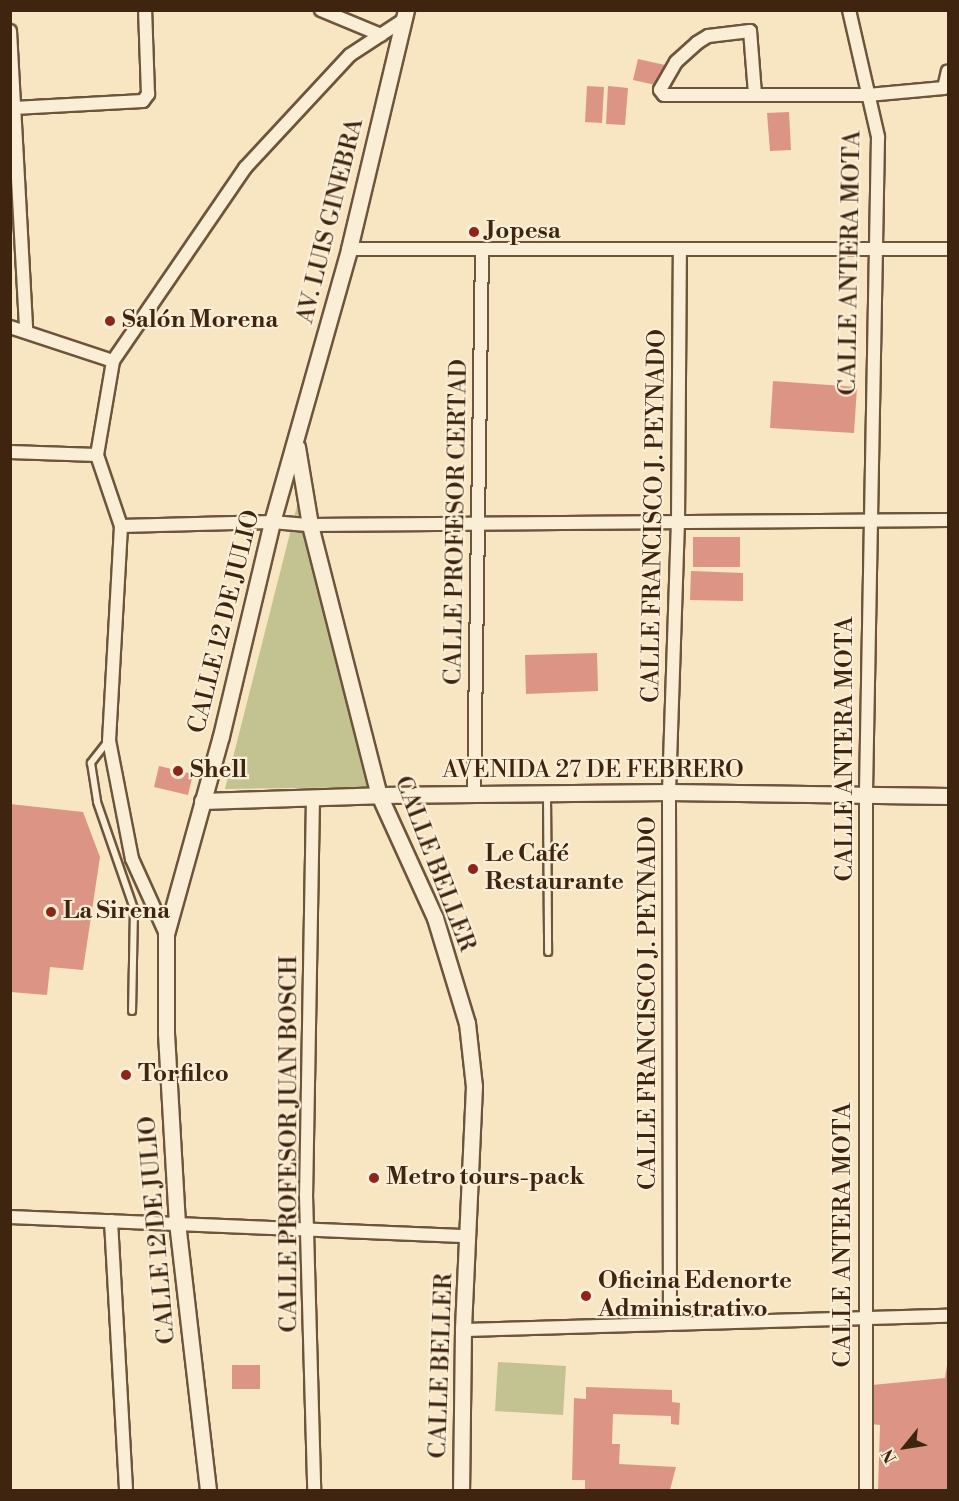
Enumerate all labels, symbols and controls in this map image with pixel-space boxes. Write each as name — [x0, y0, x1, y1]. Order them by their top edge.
street label: AV. LUIS GINEBRA — [292, 115, 370, 327]
street label: CALLE ANTERA MOTA — [834, 130, 868, 396]
place label: Jopesa — [486, 218, 561, 246]
marker: Jopesa — [467, 225, 481, 239]
place label: Salón Morena — [122, 307, 278, 335]
marker: Salón Morena — [103, 314, 117, 328]
street label: CALLE FRANCISCO J. PEYNADO — [637, 329, 673, 703]
street label: CALLE PROFESOR CERTAD — [440, 359, 474, 685]
street label: CALLE 12 DE JULIO — [183, 507, 267, 737]
street label: CALLE ANTERA MOTA — [832, 616, 860, 882]
place label: Shell — [190, 757, 247, 785]
street label: AVENIDA 27 DE FEBRERO — [442, 757, 744, 785]
marker: Shell — [171, 764, 185, 778]
street label: CALLE BELLER — [387, 772, 481, 956]
street label: CALLE FRANCISCO J. PEYNADO — [635, 816, 663, 1190]
place label: Le Café Restaurante — [485, 841, 624, 897]
marker: Le Café Restaurante — [466, 862, 480, 876]
place label: La Sirena — [63, 898, 170, 926]
marker: La Sirena — [44, 905, 58, 919]
street label: CALLE PROFESOR JUAN BOSCH — [276, 955, 304, 1333]
place label: Torfilco — [138, 1061, 229, 1089]
marker: Torfilco — [119, 1068, 133, 1082]
street label: CALLE ANTERA MOTA — [830, 1102, 858, 1368]
street label: CALLE 12 DE JULIO — [134, 1115, 182, 1345]
place label: Metro tours-pack — [386, 1164, 584, 1192]
marker: Metro tours-pack — [367, 1171, 381, 1185]
place label: Oficina Edenorte Administrativo — [598, 1268, 792, 1324]
street label: CALLE BELLER — [424, 1273, 460, 1459]
marker: Oficina Edenorte Administrativo — [579, 1289, 593, 1303]
north arrow — [875, 1417, 935, 1477]
text: N — [878, 1446, 901, 1466]

